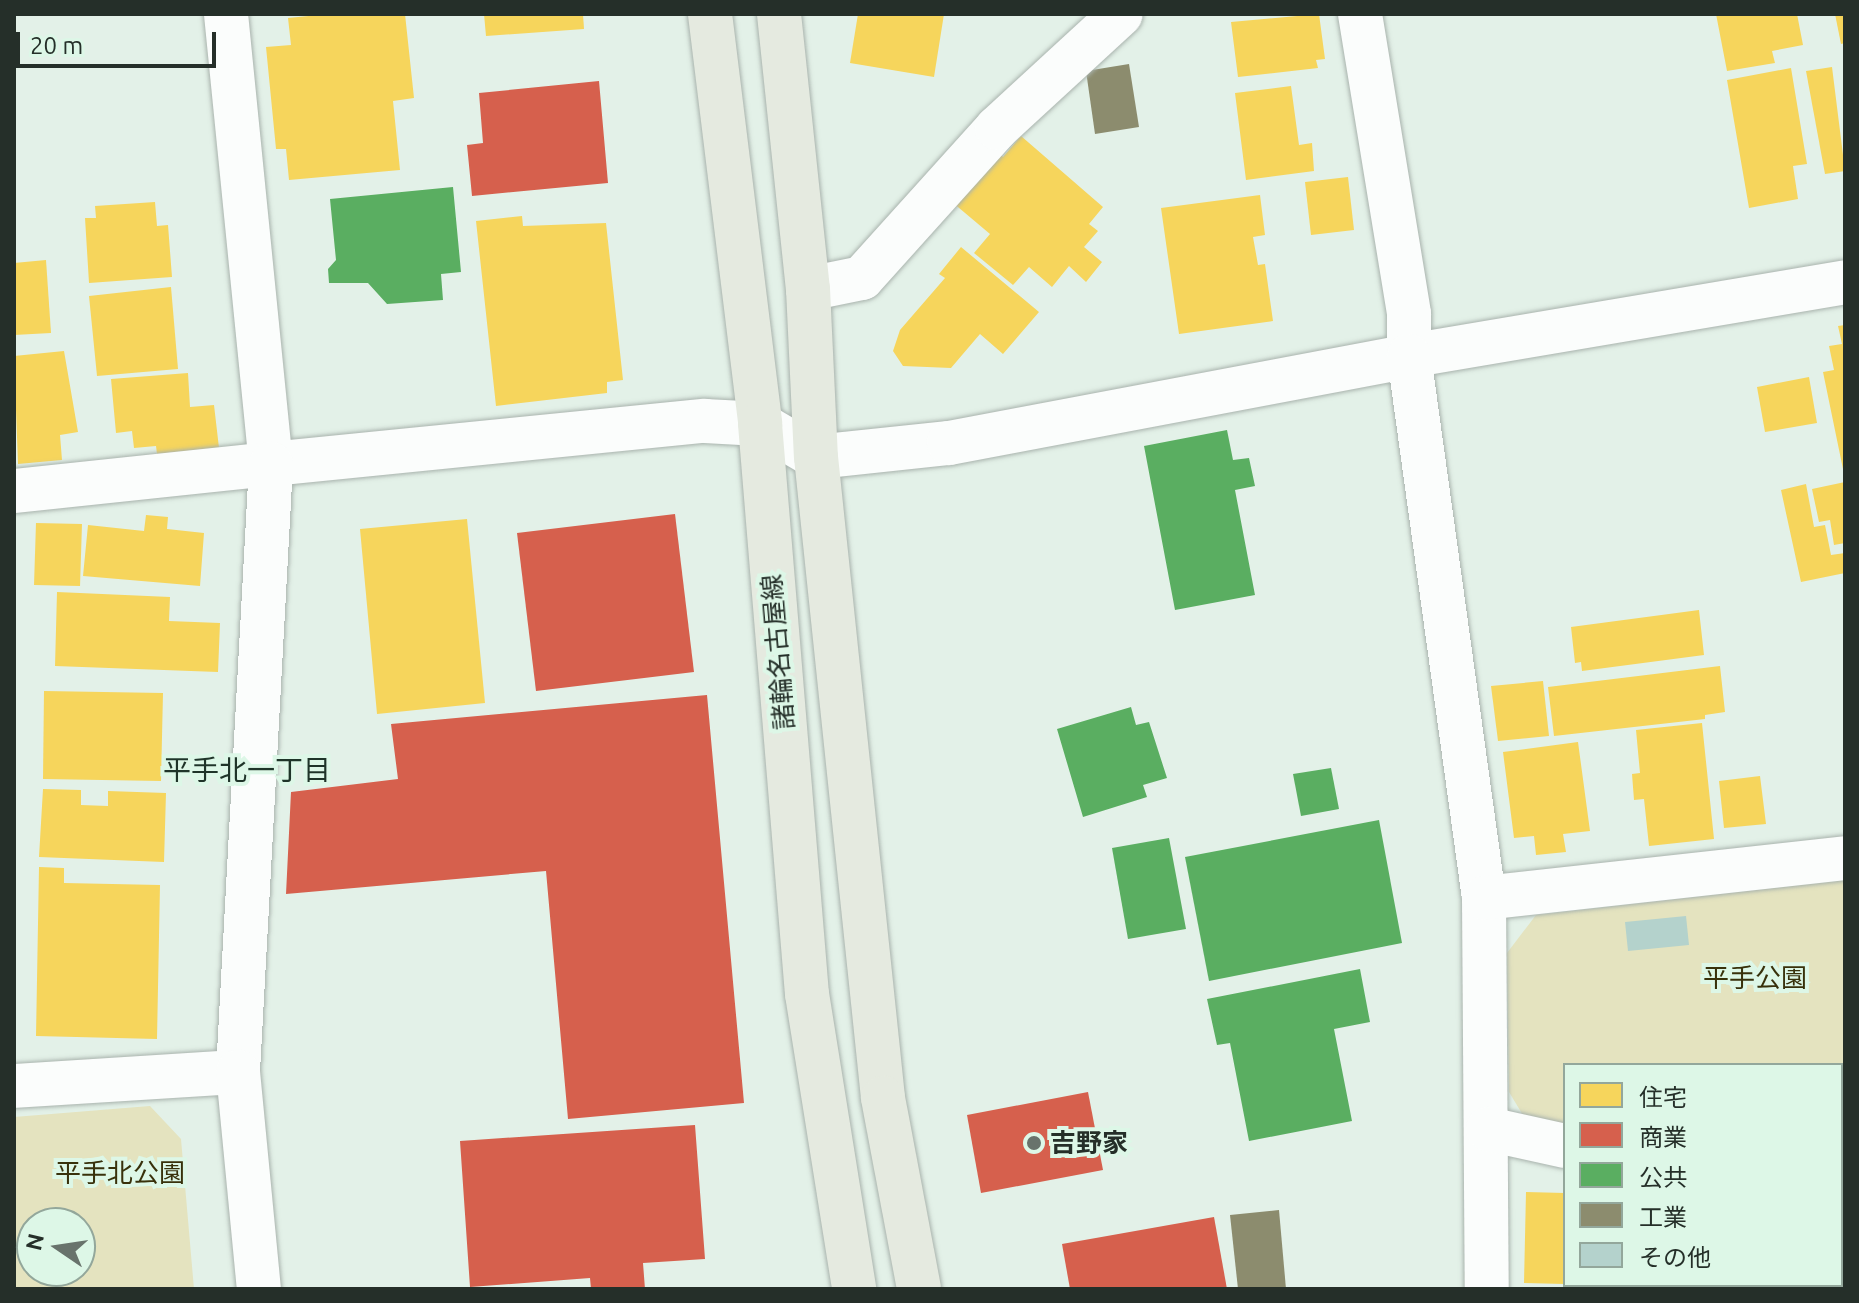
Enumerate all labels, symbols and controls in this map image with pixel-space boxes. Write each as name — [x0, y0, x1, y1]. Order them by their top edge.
scale bar — [20, 16, 220, 66]
text: 20 m — [30, 32, 83, 59]
street label: 諸輪名古屋線 — [756, 573, 800, 731]
district label: 平手北一丁目 — [163, 753, 331, 787]
park label: 平手公園 — [1703, 962, 1807, 994]
legend — [1563, 1063, 1843, 1287]
text: 住宅 — [1639, 1084, 1687, 1111]
text: 商業 — [1639, 1124, 1687, 1151]
place label: 吉野家 — [1050, 1127, 1128, 1159]
marker: 吉野家 — [1025, 1134, 1043, 1152]
park label: 平手北公園 — [55, 1157, 185, 1189]
text: 公共 — [1639, 1164, 1687, 1191]
text: 工業 — [1639, 1204, 1687, 1231]
north arrow — [16, 1207, 96, 1287]
text: N — [20, 1231, 48, 1253]
text: その他 — [1639, 1244, 1711, 1271]

